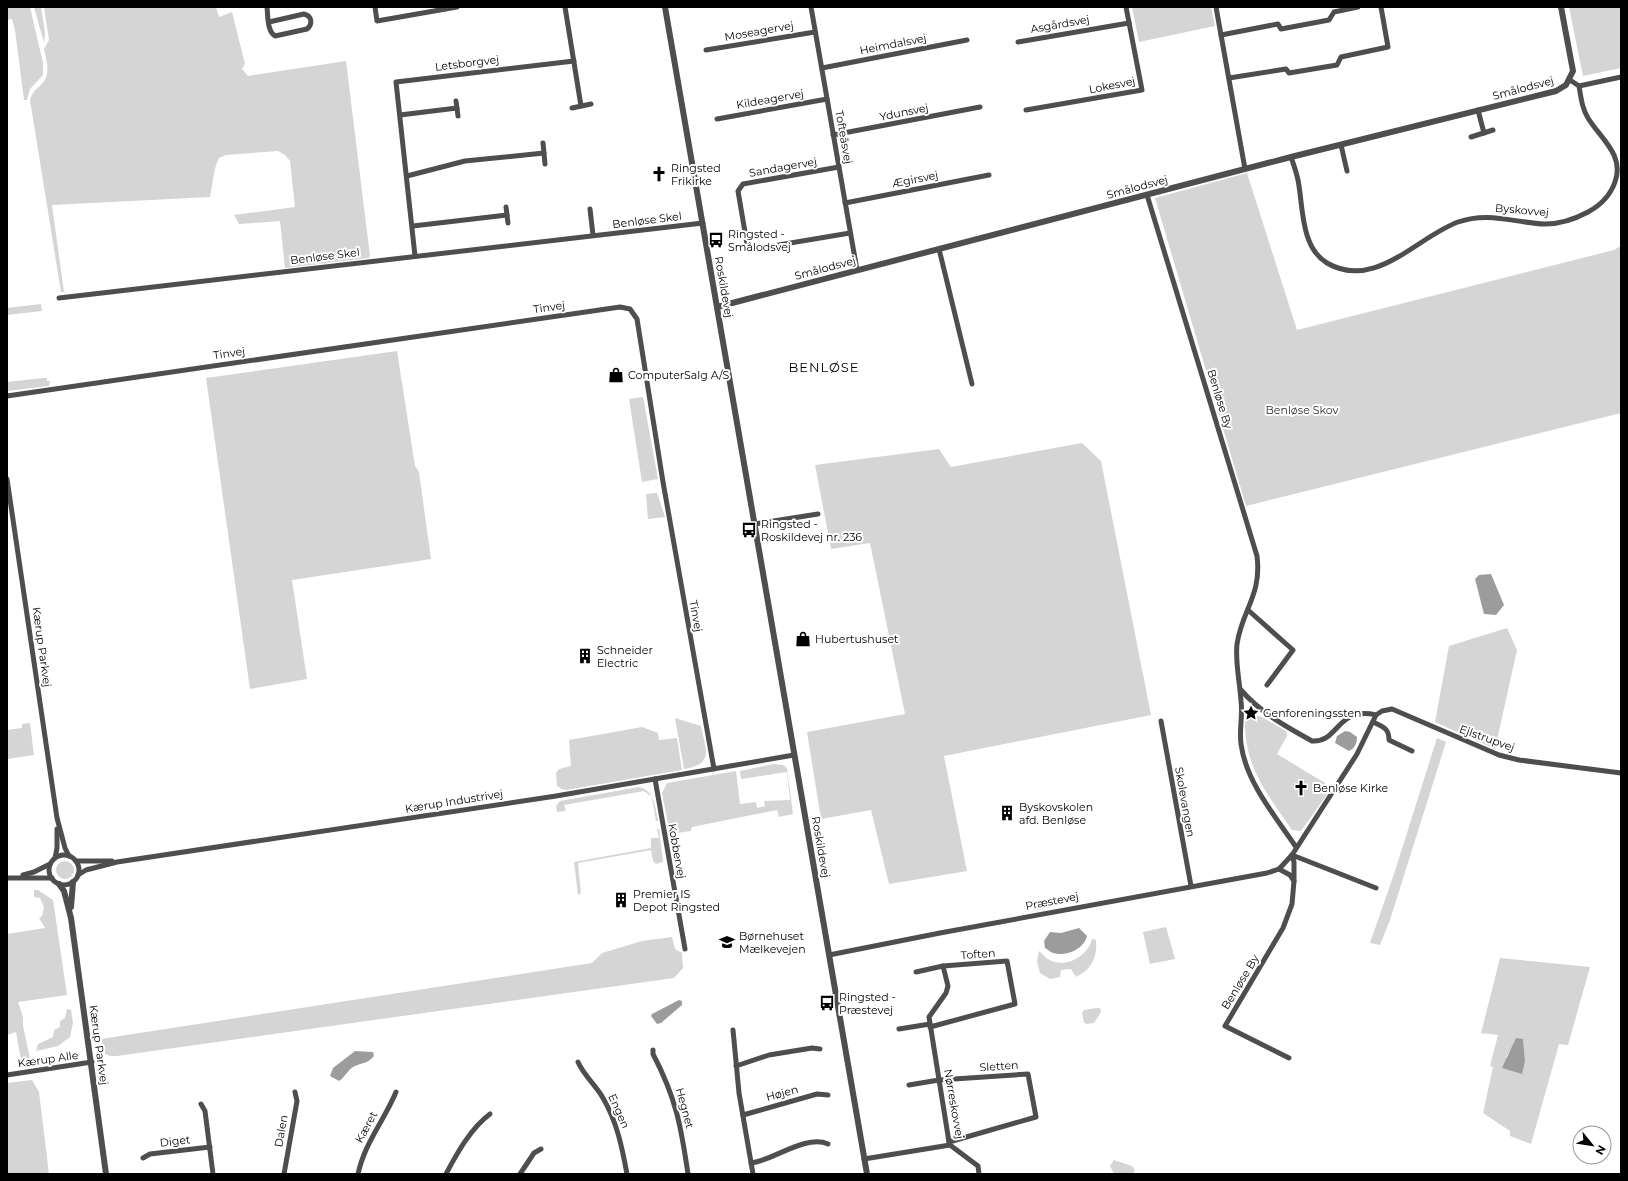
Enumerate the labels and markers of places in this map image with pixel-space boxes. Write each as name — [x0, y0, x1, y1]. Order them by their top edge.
place label: Ringsted Frikirke — [671, 161, 721, 188]
church icon: Ringsted Frikirke — [650, 165, 668, 183]
place label: Ringsted - Smålodsvej — [728, 227, 791, 254]
bus stop icon: Ringsted - Smålodsvej — [707, 231, 725, 249]
shop icon: ComputerSalg A/S — [607, 366, 625, 384]
place label: ComputerSalg A/S — [628, 368, 729, 382]
place label: Ringsted - Roskildevej nr. 236 — [761, 517, 862, 544]
bus stop icon: Ringsted - Roskildevej nr. 236 — [740, 521, 758, 539]
shop icon: Hubertushuset — [794, 630, 812, 648]
place label: Hubertushuset — [815, 632, 899, 646]
place label: Schneider Electric — [597, 643, 653, 670]
building icon: Schneider Electric — [576, 647, 594, 665]
place icon: Genforeningssten — [1242, 704, 1260, 722]
place label: Genforeningssten — [1263, 706, 1361, 720]
church icon: Benløse Kirke — [1292, 779, 1310, 797]
place label: Benløse Kirke — [1313, 781, 1389, 795]
place label: Byskovskolen afd. Benløse — [1019, 800, 1093, 827]
building icon: Byskovskolen afd. Benløse — [998, 804, 1016, 822]
place label: Premier IS Depot Ringsted — [633, 887, 720, 914]
building icon: Premier IS Depot Ringsted — [612, 891, 630, 909]
place label: Børnehuset Mælkevejen — [739, 929, 806, 956]
school or university icon: Børnehuset Mælkevejen — [718, 933, 736, 951]
place label: Ringsted - Præstevej — [839, 990, 896, 1017]
bus stop icon: Ringsted - Præstevej — [818, 994, 836, 1012]

